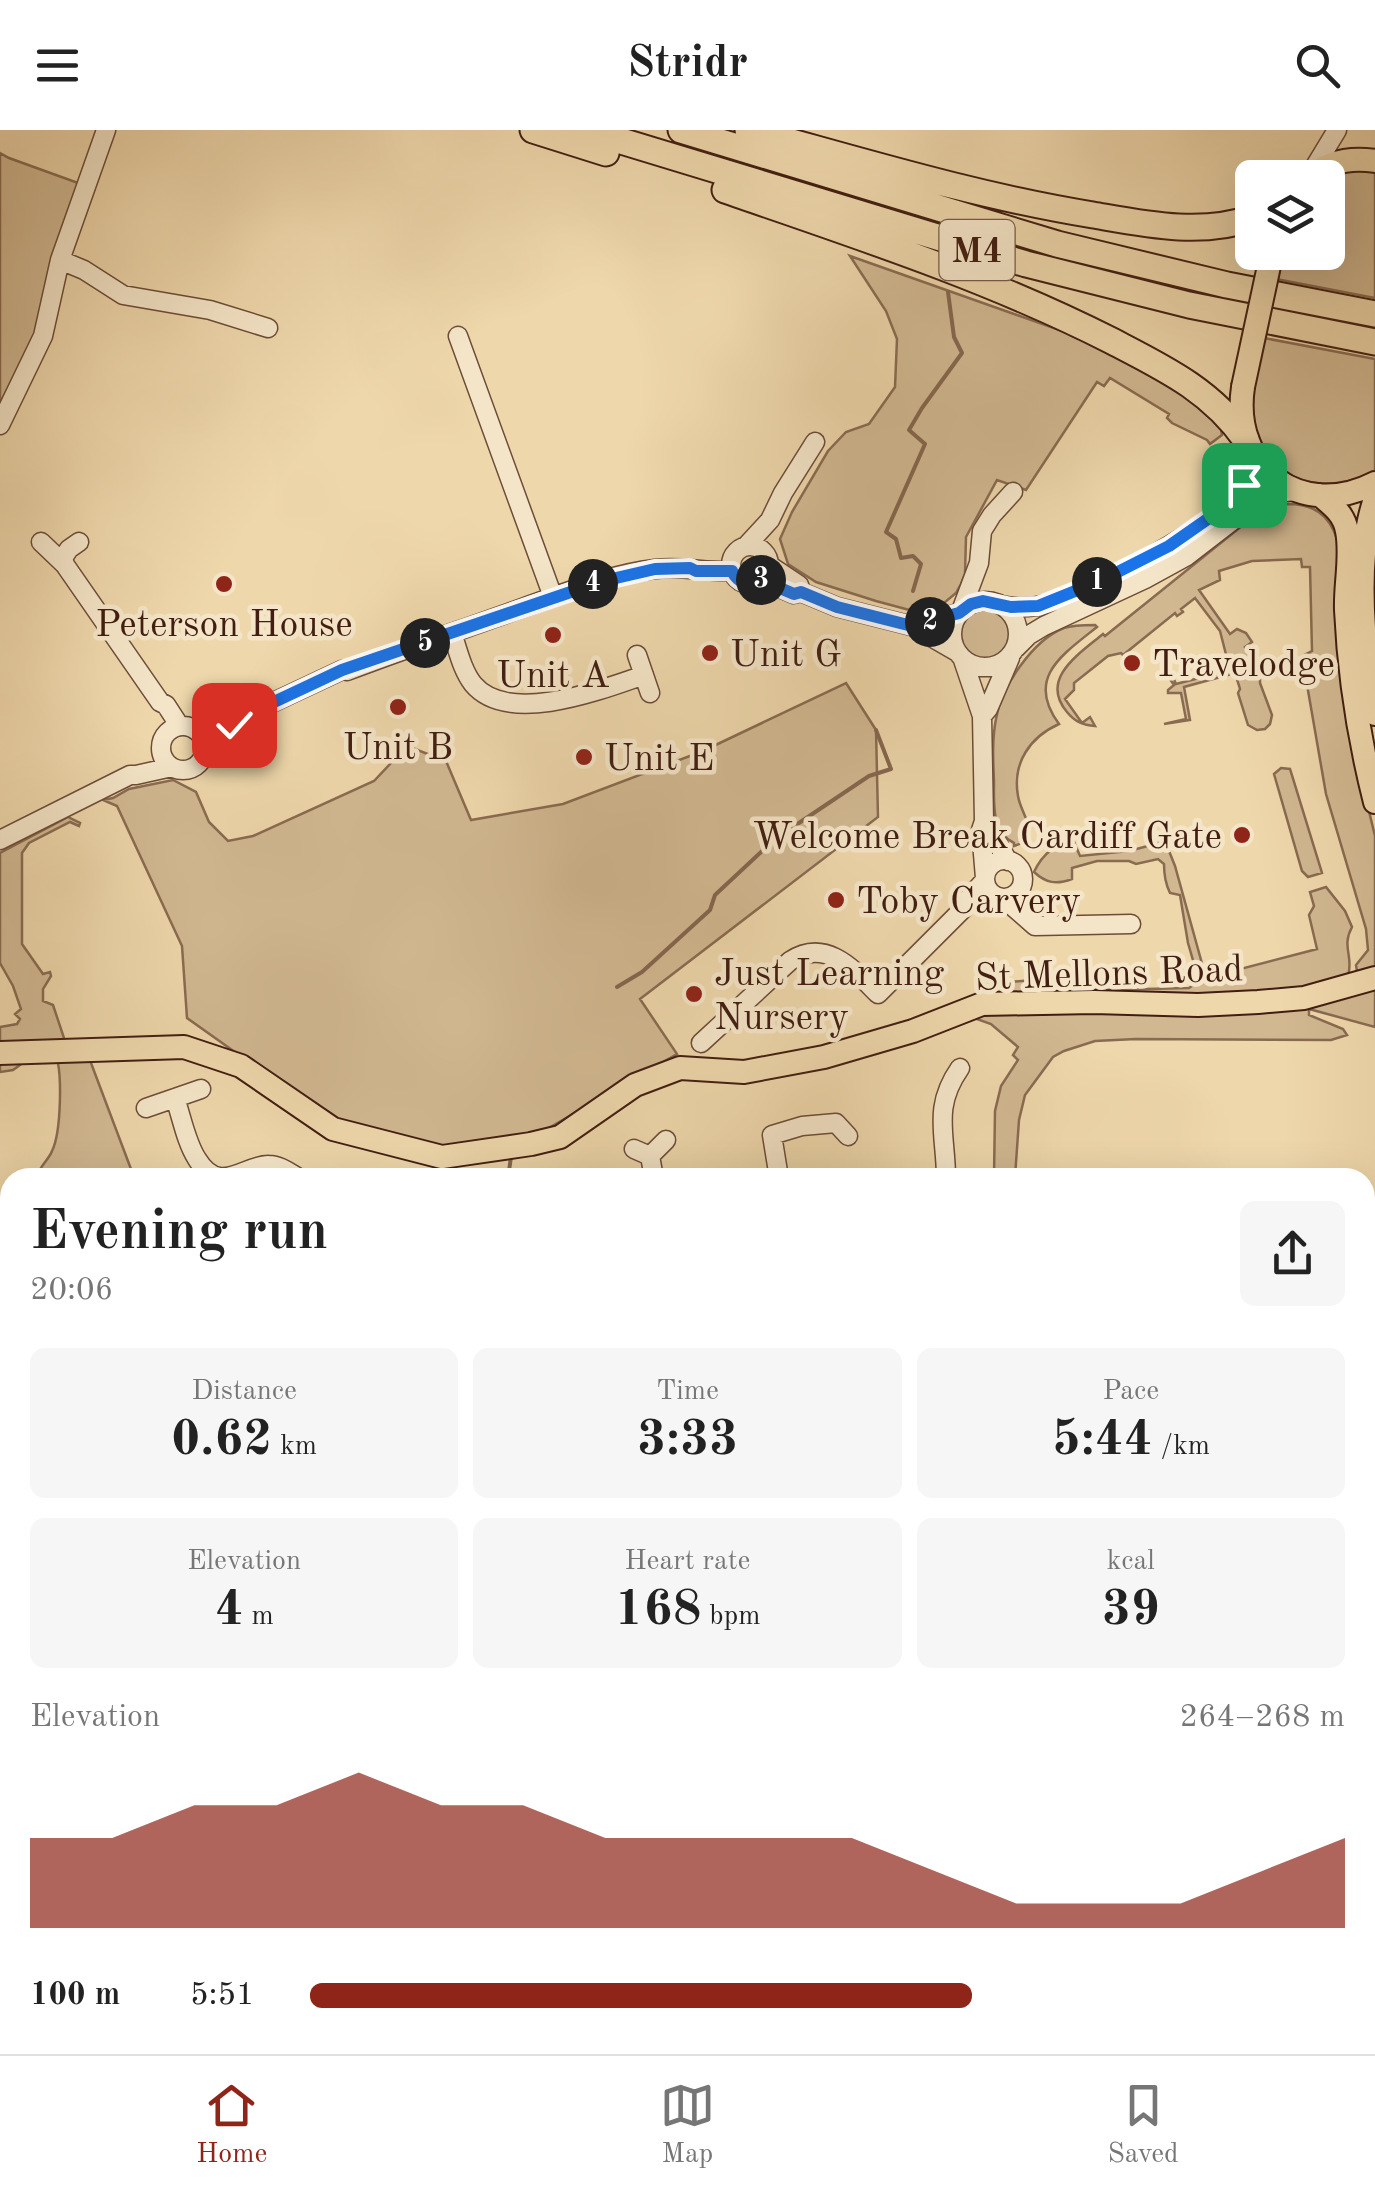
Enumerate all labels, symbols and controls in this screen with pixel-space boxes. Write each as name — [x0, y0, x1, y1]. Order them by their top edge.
icon: menu — [30, 38, 85, 93]
icon: search — [1290, 38, 1345, 93]
text: Stridr — [627, 42, 748, 87]
map controls — [1235, 160, 1345, 270]
button: layers — [1235, 160, 1345, 270]
road number: M4 — [940, 220, 1014, 280]
pin — [1202, 443, 1287, 528]
icon: arrive — [1217, 458, 1272, 513]
pin: 3 — [736, 555, 786, 605]
pin: 1 — [1072, 557, 1122, 607]
pin: 4 — [568, 559, 618, 609]
text: 3 — [753, 566, 769, 594]
text: 1 — [1089, 568, 1105, 596]
text: 4 — [585, 570, 601, 598]
marker: Peterson House — [213, 573, 235, 595]
pin: 2 — [905, 597, 955, 647]
place label: Peterson House — [95, 607, 353, 645]
text: 2 — [922, 608, 938, 636]
pin: 5 — [400, 618, 450, 668]
marker: Unit A — [542, 624, 564, 646]
text: 5 — [417, 629, 433, 657]
place label: Unit G — [730, 637, 842, 675]
marker: Unit G — [699, 642, 721, 664]
place label: Travelodge — [1152, 647, 1335, 685]
marker: Travelodge — [1121, 652, 1143, 674]
place label: Unit A — [496, 658, 610, 696]
pin — [192, 683, 277, 768]
marker: Unit B — [387, 696, 409, 718]
icon: check — [207, 698, 262, 753]
place label: Unit B — [343, 730, 453, 768]
place label: Unit E — [604, 741, 715, 779]
marker: Unit E — [573, 746, 595, 768]
place label: Welcome Break Cardiff Gate — [753, 819, 1222, 857]
marker: Welcome Break Cardiff Gate — [1231, 824, 1253, 846]
place label: Toby Carvery — [856, 884, 1081, 922]
marker: Toby Carvery — [825, 889, 847, 911]
street label: St Mellons Road — [974, 951, 1244, 999]
place label: Just Learning Nursery — [714, 956, 945, 1038]
marker: Just Learning Nursery — [683, 983, 705, 1005]
button: share — [1240, 1201, 1345, 1306]
text: Evening run — [30, 1206, 328, 1261]
text: 20:06 — [30, 1275, 113, 1307]
text: Distance — [191, 1378, 297, 1406]
text: Time — [656, 1378, 719, 1406]
text: Pace — [1102, 1378, 1159, 1406]
text: 0.62 — [171, 1416, 272, 1466]
text: 3:33 — [637, 1416, 738, 1466]
text: 5:44 — [1052, 1416, 1153, 1466]
text: km — [272, 1433, 317, 1461]
text: /km — [1153, 1433, 1210, 1461]
text: Elevation — [187, 1548, 301, 1576]
text: Heart rate — [625, 1548, 750, 1576]
text: kcal — [1107, 1548, 1155, 1576]
text: 4 — [215, 1586, 244, 1636]
text: 168 — [615, 1586, 702, 1636]
text: 39 — [1102, 1586, 1160, 1636]
text: m — [244, 1603, 274, 1631]
text: bpm — [702, 1603, 760, 1631]
text: Elevation — [30, 1702, 160, 1734]
text: 264–268 m — [1179, 1702, 1345, 1734]
text: 100 m — [30, 1980, 120, 2012]
text: 5:51 — [190, 1980, 255, 2012]
tab: Home — [196, 2078, 267, 2173]
tab: Map — [660, 2078, 715, 2173]
tab: Saved — [1107, 2078, 1179, 2173]

